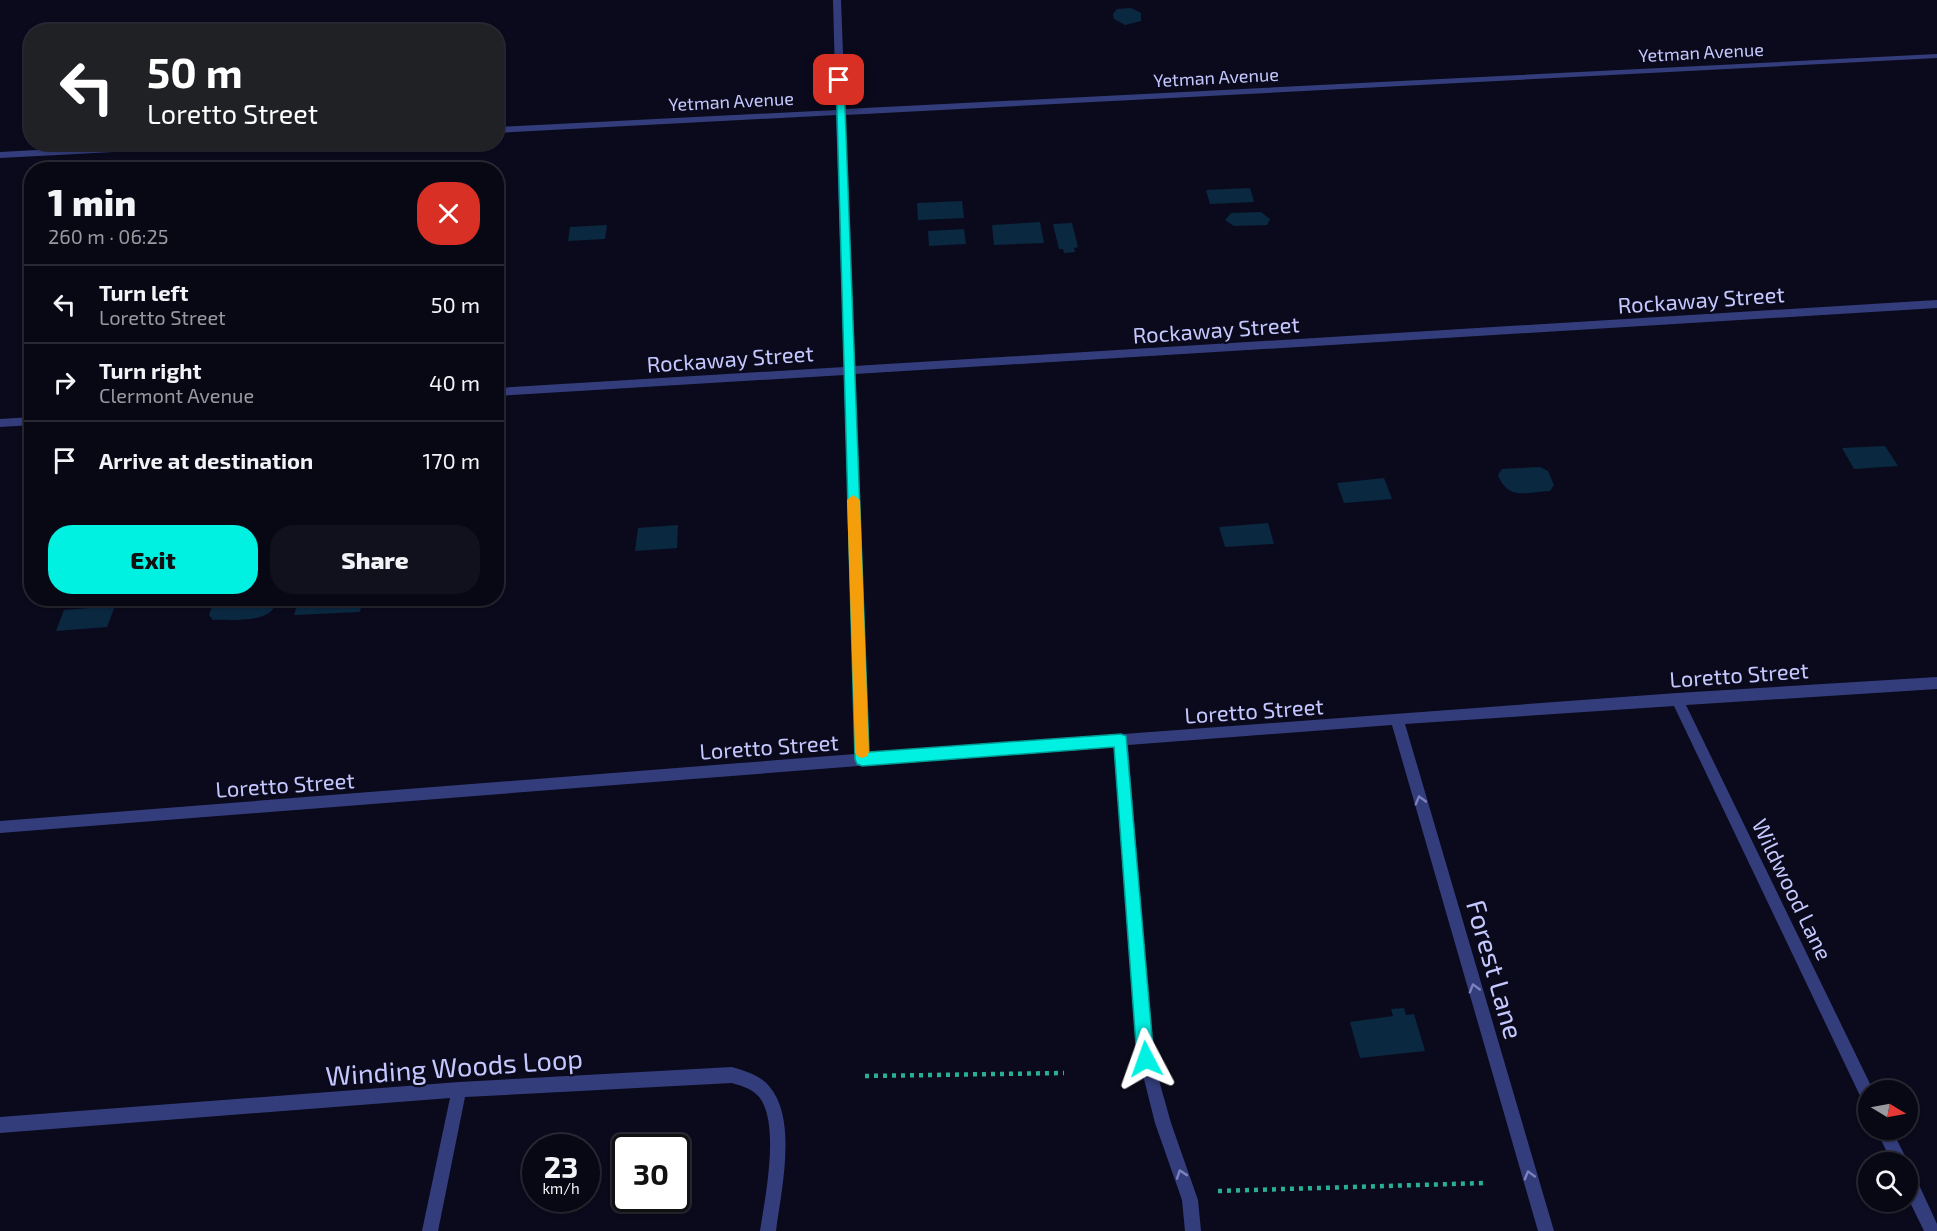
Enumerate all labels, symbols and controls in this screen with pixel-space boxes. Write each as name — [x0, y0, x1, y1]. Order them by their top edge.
street label: Yetman Avenue — [1638, 38, 1764, 66]
text: 50 m — [147, 46, 243, 96]
icon: left — [48, 48, 126, 126]
pin — [813, 54, 864, 105]
icon: arrive — [822, 63, 855, 96]
street label: Yetman Avenue — [1153, 63, 1279, 91]
street label: Yetman Avenue — [668, 87, 794, 115]
text: Loretto Street — [147, 97, 318, 129]
text: 1 min — [48, 180, 136, 223]
button: close — [417, 182, 480, 245]
text: 260 m · 06:25 — [48, 224, 169, 248]
text: Turn left — [99, 279, 188, 305]
street label: Rockaway Street — [1617, 280, 1785, 318]
icon: left — [48, 288, 81, 321]
text: 50 m — [431, 291, 480, 317]
text: Loretto Street — [99, 305, 226, 329]
street label: Rockaway Street — [1132, 310, 1300, 348]
street label: Rockaway Street — [646, 339, 814, 377]
text: Turn right — [99, 357, 201, 383]
icon: right — [48, 366, 81, 399]
text: 40 m — [429, 369, 480, 395]
text: Clermont Avenue — [99, 383, 254, 407]
icon: arrive — [48, 444, 81, 477]
text: Arrive at destination — [99, 447, 313, 473]
text: 170 m — [423, 447, 480, 473]
button: Exit — [48, 525, 258, 594]
button: Share — [270, 525, 480, 594]
street label: Loretto Street — [1669, 656, 1809, 692]
street label: Loretto Street — [1184, 692, 1324, 728]
street label: Loretto Street — [699, 728, 839, 764]
street label: Loretto Street — [215, 766, 355, 802]
one-way arrow — [1415, 796, 1427, 806]
street label: Wildwood Lane — [1748, 814, 1838, 964]
street label: Forest Lane — [1461, 896, 1531, 1042]
one-way arrow — [1469, 983, 1482, 993]
position arrow — [1114, 1027, 1178, 1091]
street label: Winding Woods Loop — [324, 1041, 584, 1092]
north arrow — [1858, 1080, 1918, 1140]
map controls — [1858, 1080, 1918, 1212]
speed limit sign: 30 — [612, 1134, 690, 1212]
text: 23 — [544, 1148, 578, 1184]
button: search — [1858, 1152, 1918, 1212]
one-way arrow — [1175, 1169, 1188, 1180]
one-way arrow — [1524, 1170, 1536, 1181]
text: km/h — [542, 1179, 580, 1197]

